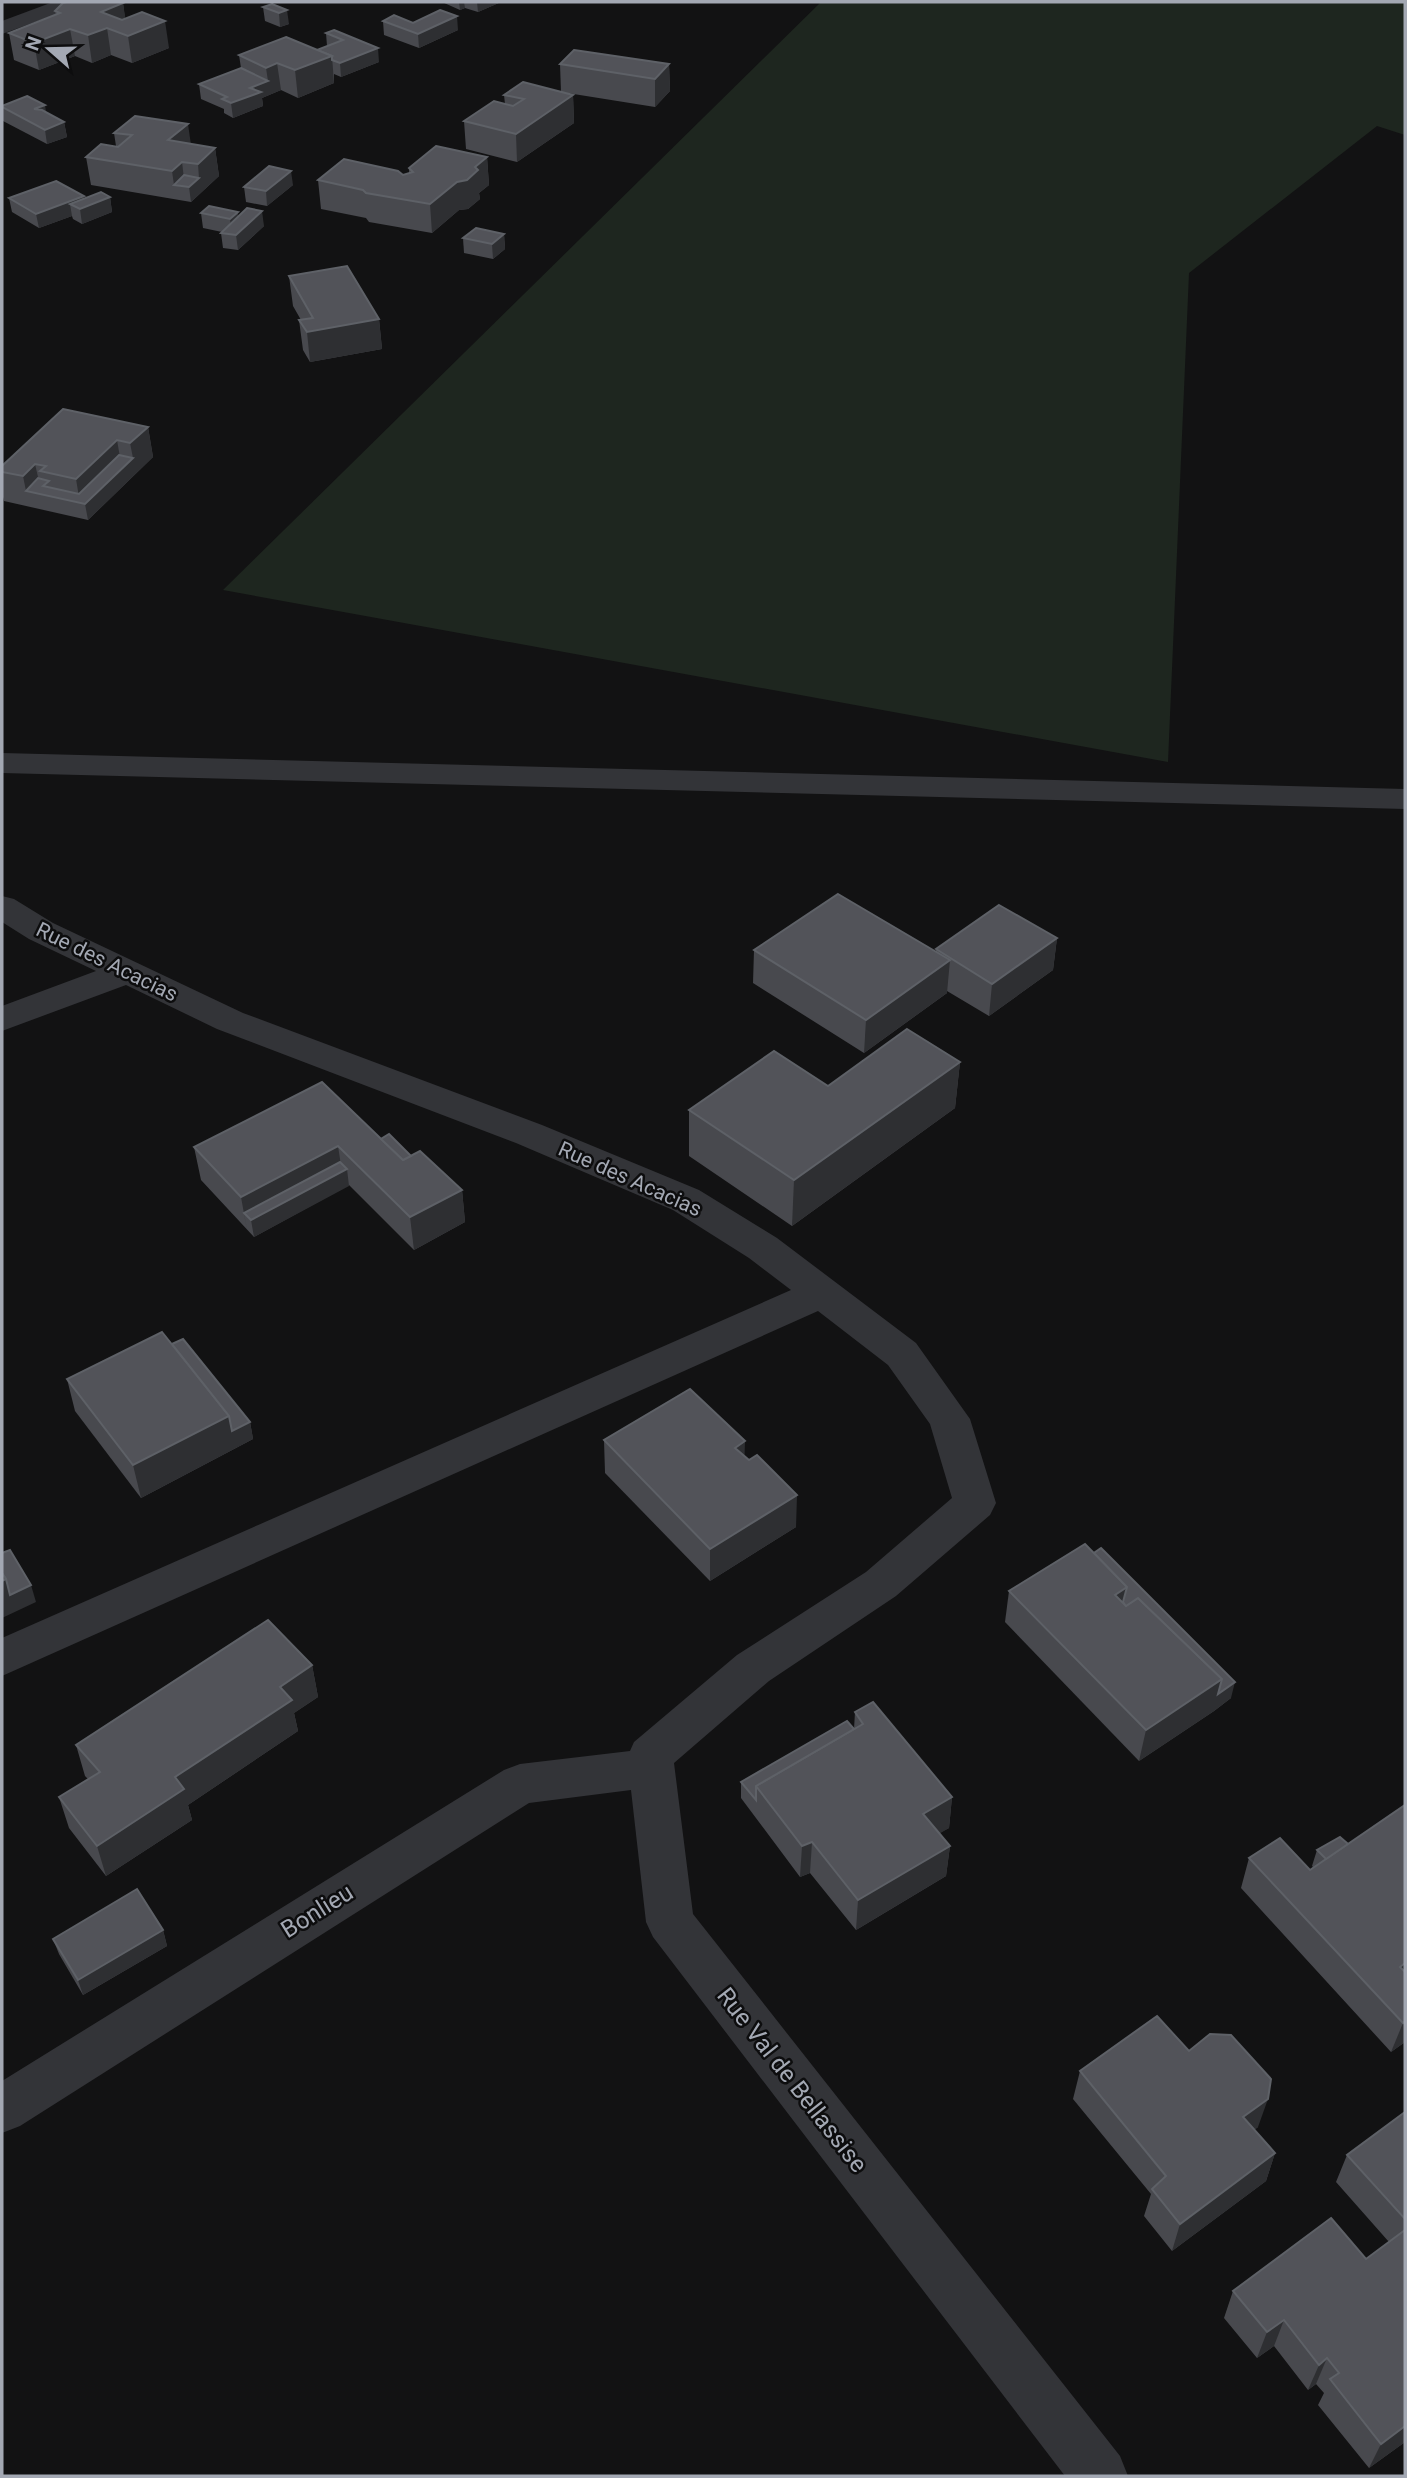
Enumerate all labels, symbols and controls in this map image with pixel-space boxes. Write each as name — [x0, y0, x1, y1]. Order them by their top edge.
north arrow — [14, 14, 84, 84]
text: N — [20, 33, 47, 54]
street label: Rue des Acacias — [32, 917, 182, 1007]
street label: Rue des Acacias — [555, 1137, 705, 1221]
street label: Bonlieu — [276, 1878, 358, 1944]
street label: Rue Val de Bellassise — [711, 1982, 873, 2178]

